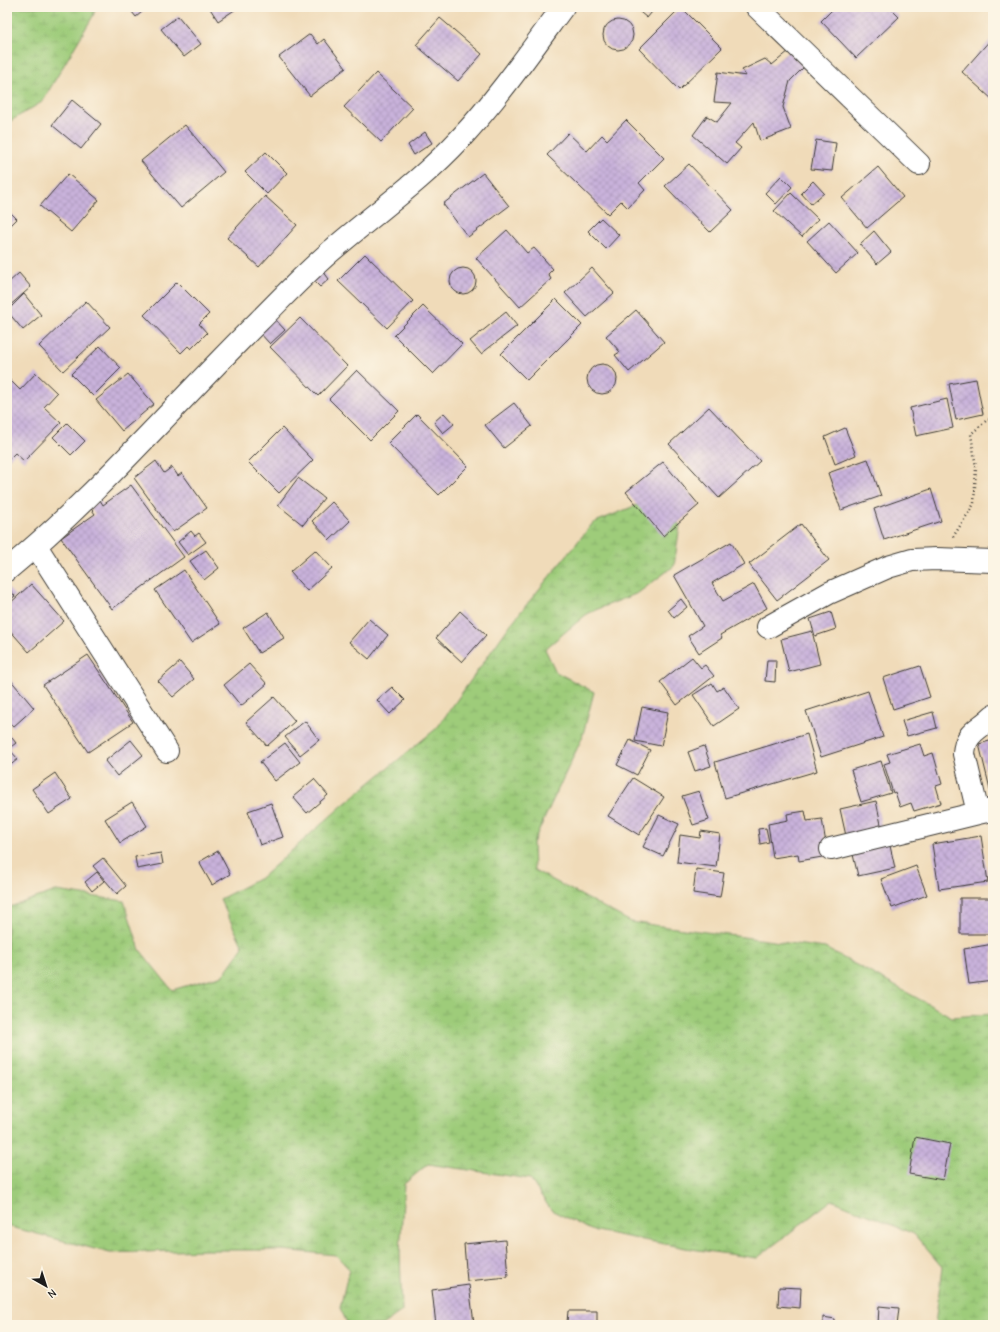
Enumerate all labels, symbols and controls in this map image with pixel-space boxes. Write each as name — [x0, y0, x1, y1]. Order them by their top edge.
north arrow — [26, 1266, 66, 1306]
text: N — [45, 1286, 59, 1301]

